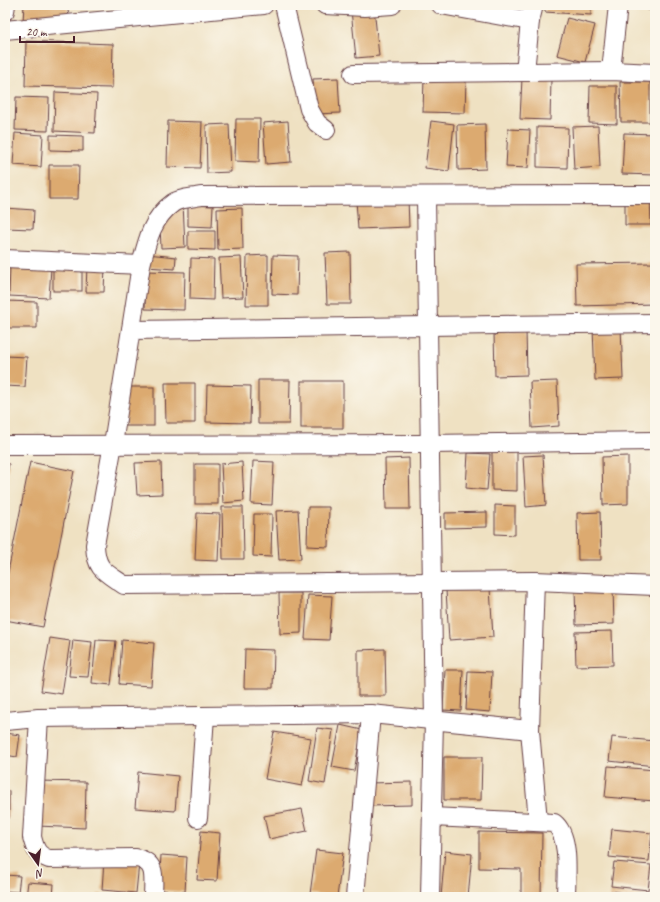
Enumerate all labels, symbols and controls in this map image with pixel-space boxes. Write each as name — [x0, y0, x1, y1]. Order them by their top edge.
scale bar — [20, 18, 74, 44]
text: 20 m — [26, 24, 48, 40]
north arrow — [18, 844, 58, 884]
text: N — [33, 866, 45, 882]

